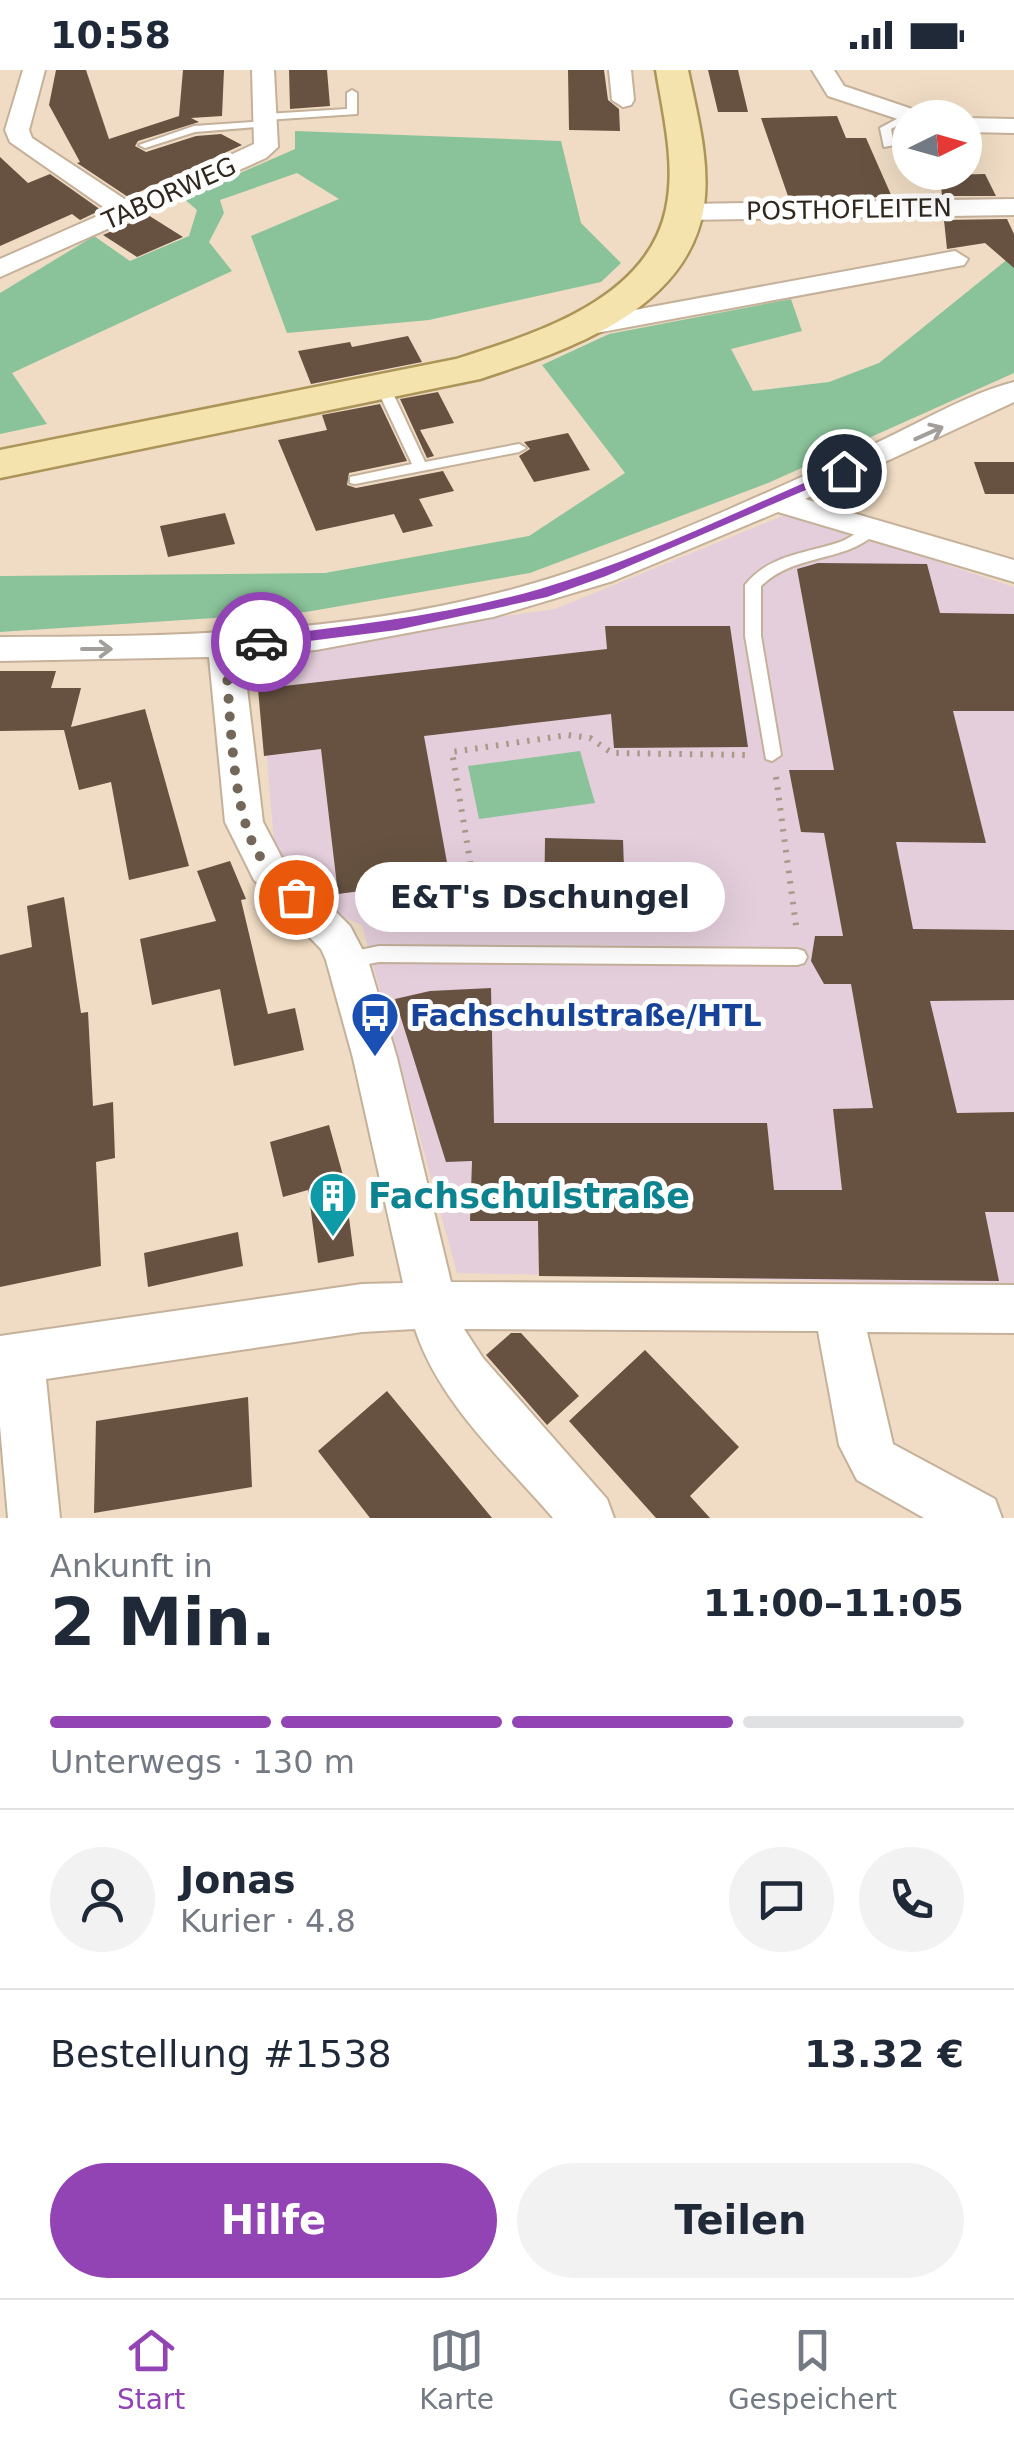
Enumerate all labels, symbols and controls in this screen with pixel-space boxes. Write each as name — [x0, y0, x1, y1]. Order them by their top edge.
text: 10:58 — [50, 13, 171, 57]
north arrow — [892, 100, 982, 190]
map controls — [892, 100, 982, 190]
street label: TABORWEG — [97, 151, 240, 236]
street label: POSTHOFLEITEN — [746, 193, 952, 226]
one-way arrow — [913, 423, 944, 441]
pin — [802, 429, 887, 514]
icon: home — [817, 444, 872, 499]
courier — [211, 592, 311, 692]
icon: car — [234, 615, 289, 670]
one-way arrow — [80, 640, 113, 658]
pin — [254, 855, 339, 940]
callout: E&T's Dschungel — [356, 862, 726, 932]
icon: bag — [269, 870, 324, 925]
text: E&T's Dschungel — [390, 878, 690, 916]
bus stop icon: Fachschulstraße/HTL — [349, 990, 401, 1058]
place label: Fachschulstraße/HTL — [410, 998, 762, 1033]
building icon: Fachschulstraße — [307, 1170, 359, 1238]
place label: Fachschulstraße — [368, 1176, 690, 1216]
text: Ankunft in — [50, 1547, 213, 1585]
text: 11:00–11:05 — [703, 1581, 964, 1625]
text: 2 Min. — [50, 1585, 276, 1660]
text: Unterwegs · 130 m — [50, 1743, 355, 1781]
button: person — [50, 1847, 155, 1952]
button: chat — [729, 1847, 834, 1952]
button: phone — [859, 1847, 964, 1952]
text: Jonas — [180, 1858, 296, 1902]
text: Kurier · 4.8 — [180, 1902, 356, 1940]
text: Bestellung #1538 — [50, 2032, 392, 2076]
text: 13.32 € — [804, 2032, 964, 2076]
button: Hilfe — [50, 2163, 497, 2278]
button: Teilen — [517, 2163, 964, 2278]
tab: Start — [117, 2323, 185, 2416]
tab: Karte — [419, 2323, 494, 2416]
tab: Gespeichert — [728, 2323, 897, 2416]

